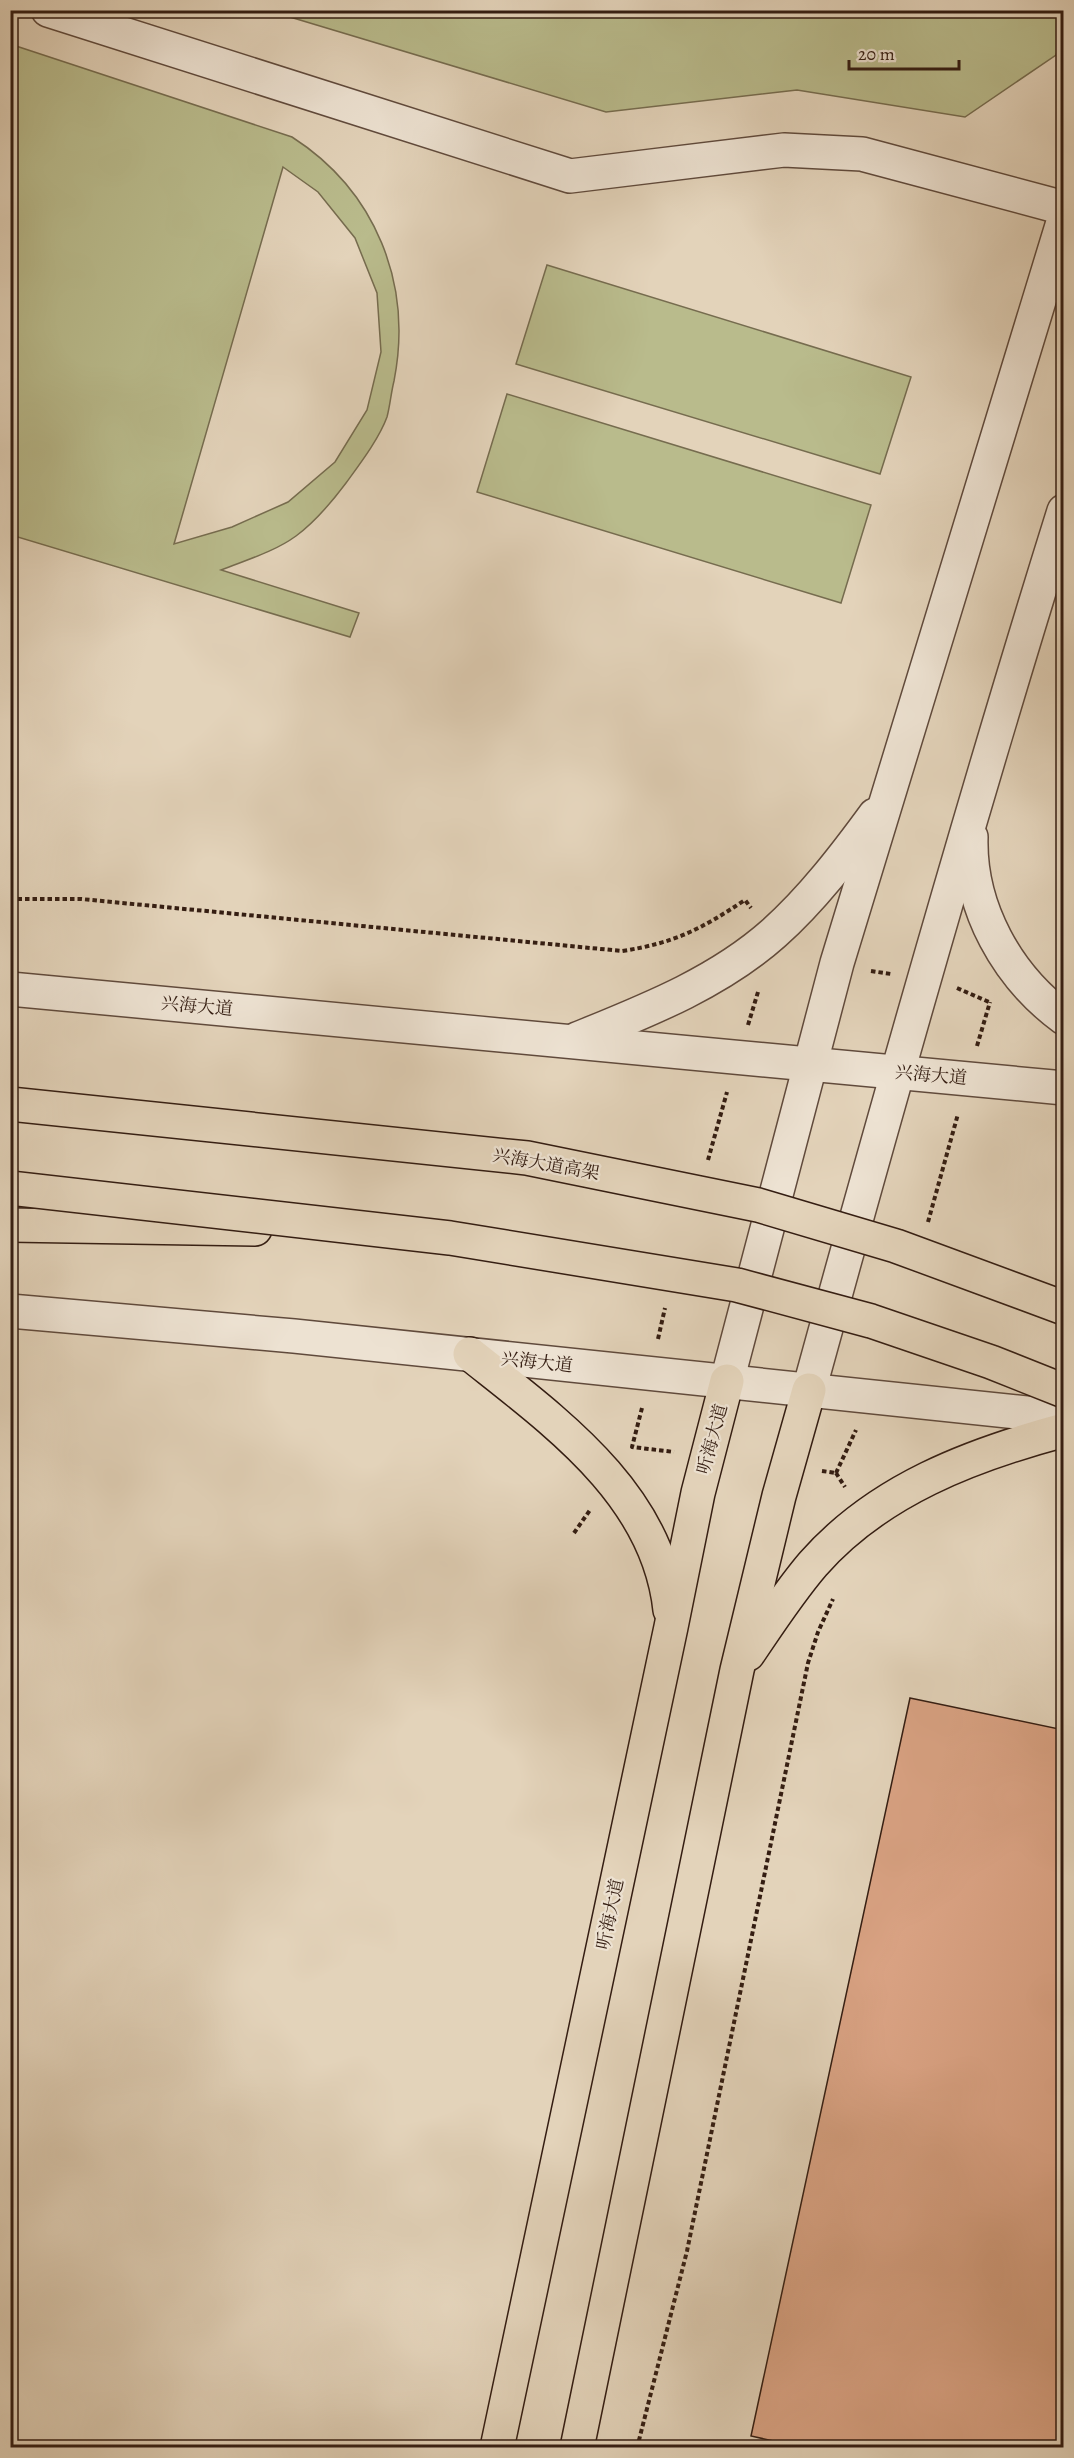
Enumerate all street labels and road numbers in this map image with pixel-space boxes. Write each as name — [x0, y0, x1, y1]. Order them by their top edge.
street label: 兴海大道 — [160, 991, 234, 1021]
street label: 兴海大道 — [894, 1060, 968, 1090]
street label: 兴海大道高架 — [491, 1143, 601, 1185]
street label: 兴海大道 — [500, 1346, 574, 1378]
street label: 听海大道 — [691, 1401, 733, 1477]
street label: 听海大道 — [591, 1876, 629, 1952]

